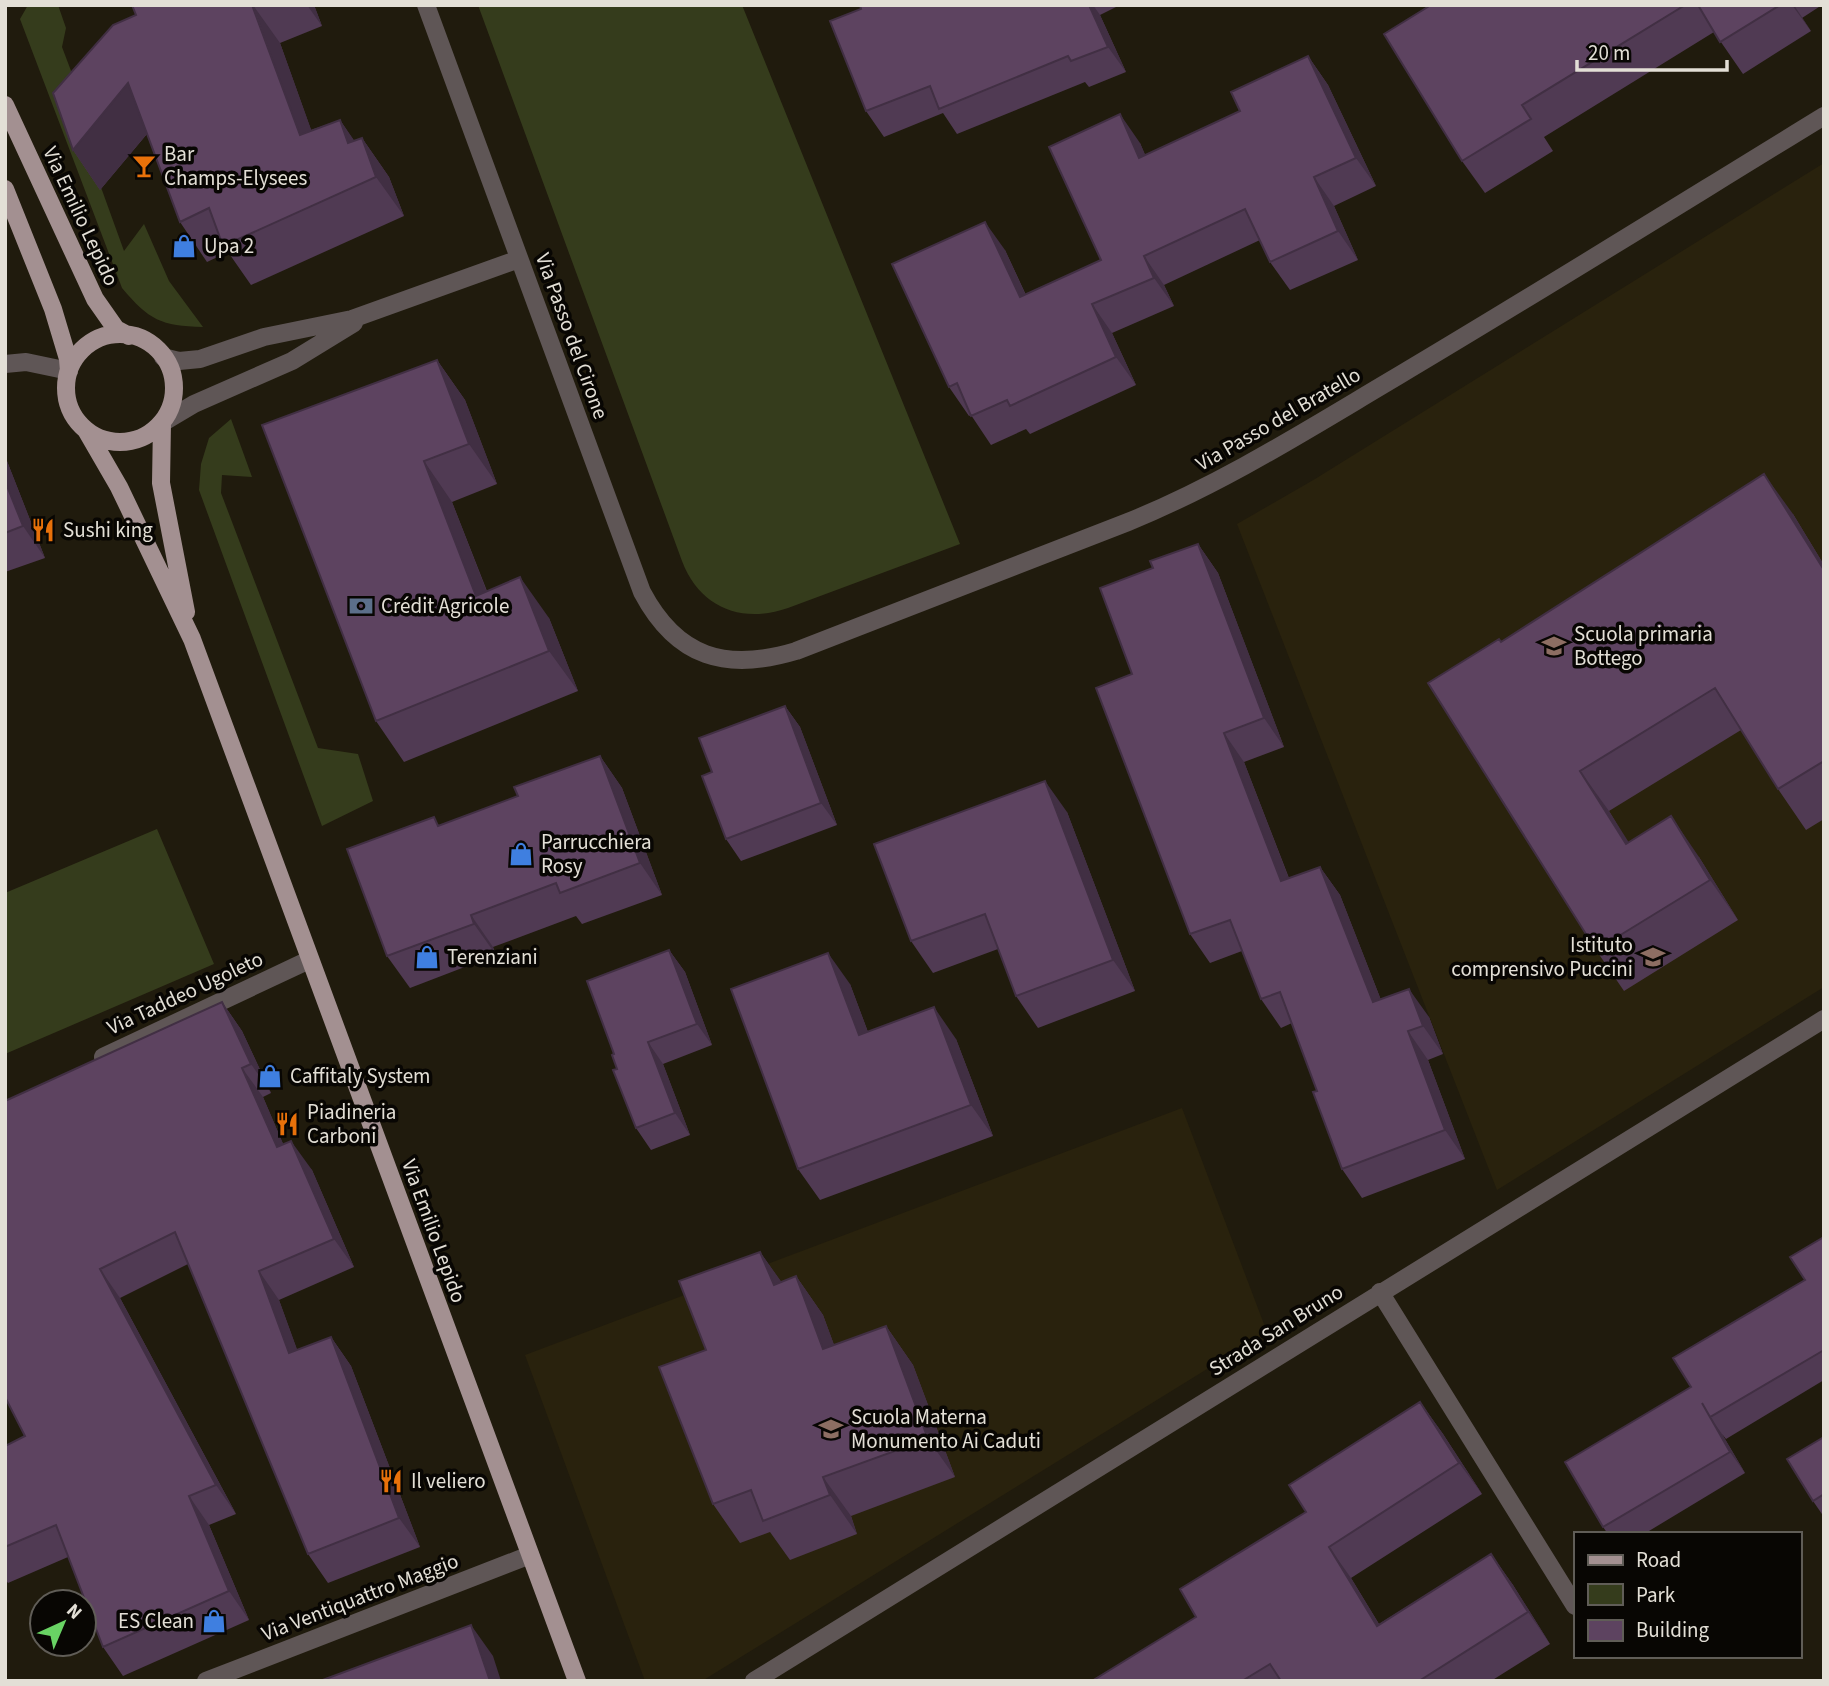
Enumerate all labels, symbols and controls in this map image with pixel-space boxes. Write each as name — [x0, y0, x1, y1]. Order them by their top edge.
scale bar — [1577, 28, 1728, 72]
text: 20 m — [1588, 38, 1630, 68]
place label: Bar Champs-Elysees — [164, 139, 307, 193]
street label: Via Emilio Lepido — [36, 141, 126, 291]
bar icon: Bar Champs-Elysees — [130, 152, 158, 180]
place label: Upa 2 — [204, 231, 254, 261]
shop icon: Upa 2 — [170, 232, 198, 260]
street label: Via Passo del Cirone — [528, 249, 616, 423]
street label: Via Passo del Bratello — [1190, 360, 1366, 478]
place label: Sushi king — [63, 515, 153, 545]
restaurant icon: Sushi king — [29, 516, 57, 544]
place label: Crédit Agricole — [381, 591, 509, 621]
bank icon: Crédit Agricole — [347, 592, 375, 620]
place label: Scuola primaria Bottego — [1574, 619, 1713, 673]
school or university icon: Scuola primaria Bottego — [1540, 632, 1568, 660]
place label: Parrucchiera Rosy — [541, 827, 652, 881]
shop icon: Parrucchiera Rosy — [507, 840, 535, 868]
place label: Istituto comprensivo Puccini — [1451, 930, 1633, 984]
place label: Terenziani — [447, 942, 538, 972]
shop icon: Terenziani — [413, 943, 441, 971]
school or university icon: Istituto comprensivo Puccini — [1639, 943, 1667, 971]
street label: Via Taddeo Ugoleto — [102, 944, 268, 1042]
place label: Caffitaly System — [290, 1061, 431, 1091]
shop icon: Caffitaly System — [256, 1062, 284, 1090]
place label: Piadineria Carboni — [307, 1097, 396, 1151]
restaurant icon: Piadineria Carboni — [273, 1110, 301, 1138]
street label: Via Emilio Lepido — [394, 1155, 474, 1307]
street label: Strada San Bruno — [1203, 1277, 1349, 1383]
place label: Scuola Materna Monumento Ai Caduti — [851, 1402, 1041, 1456]
school or university icon: Scuola Materna Monumento Ai Caduti — [817, 1415, 845, 1443]
place label: Il veliero — [411, 1466, 486, 1496]
restaurant icon: Il veliero — [377, 1467, 405, 1495]
legend — [1574, 1532, 1801, 1658]
text: Road — [1636, 1545, 1681, 1575]
street label: Via Ventiquattro Maggio — [257, 1546, 463, 1648]
text: Park — [1636, 1580, 1676, 1610]
north arrow — [28, 1588, 98, 1658]
text: N — [60, 1598, 88, 1626]
place label: ES Clean — [118, 1606, 194, 1636]
shop icon: ES Clean — [200, 1607, 228, 1635]
text: Building — [1636, 1615, 1710, 1645]

